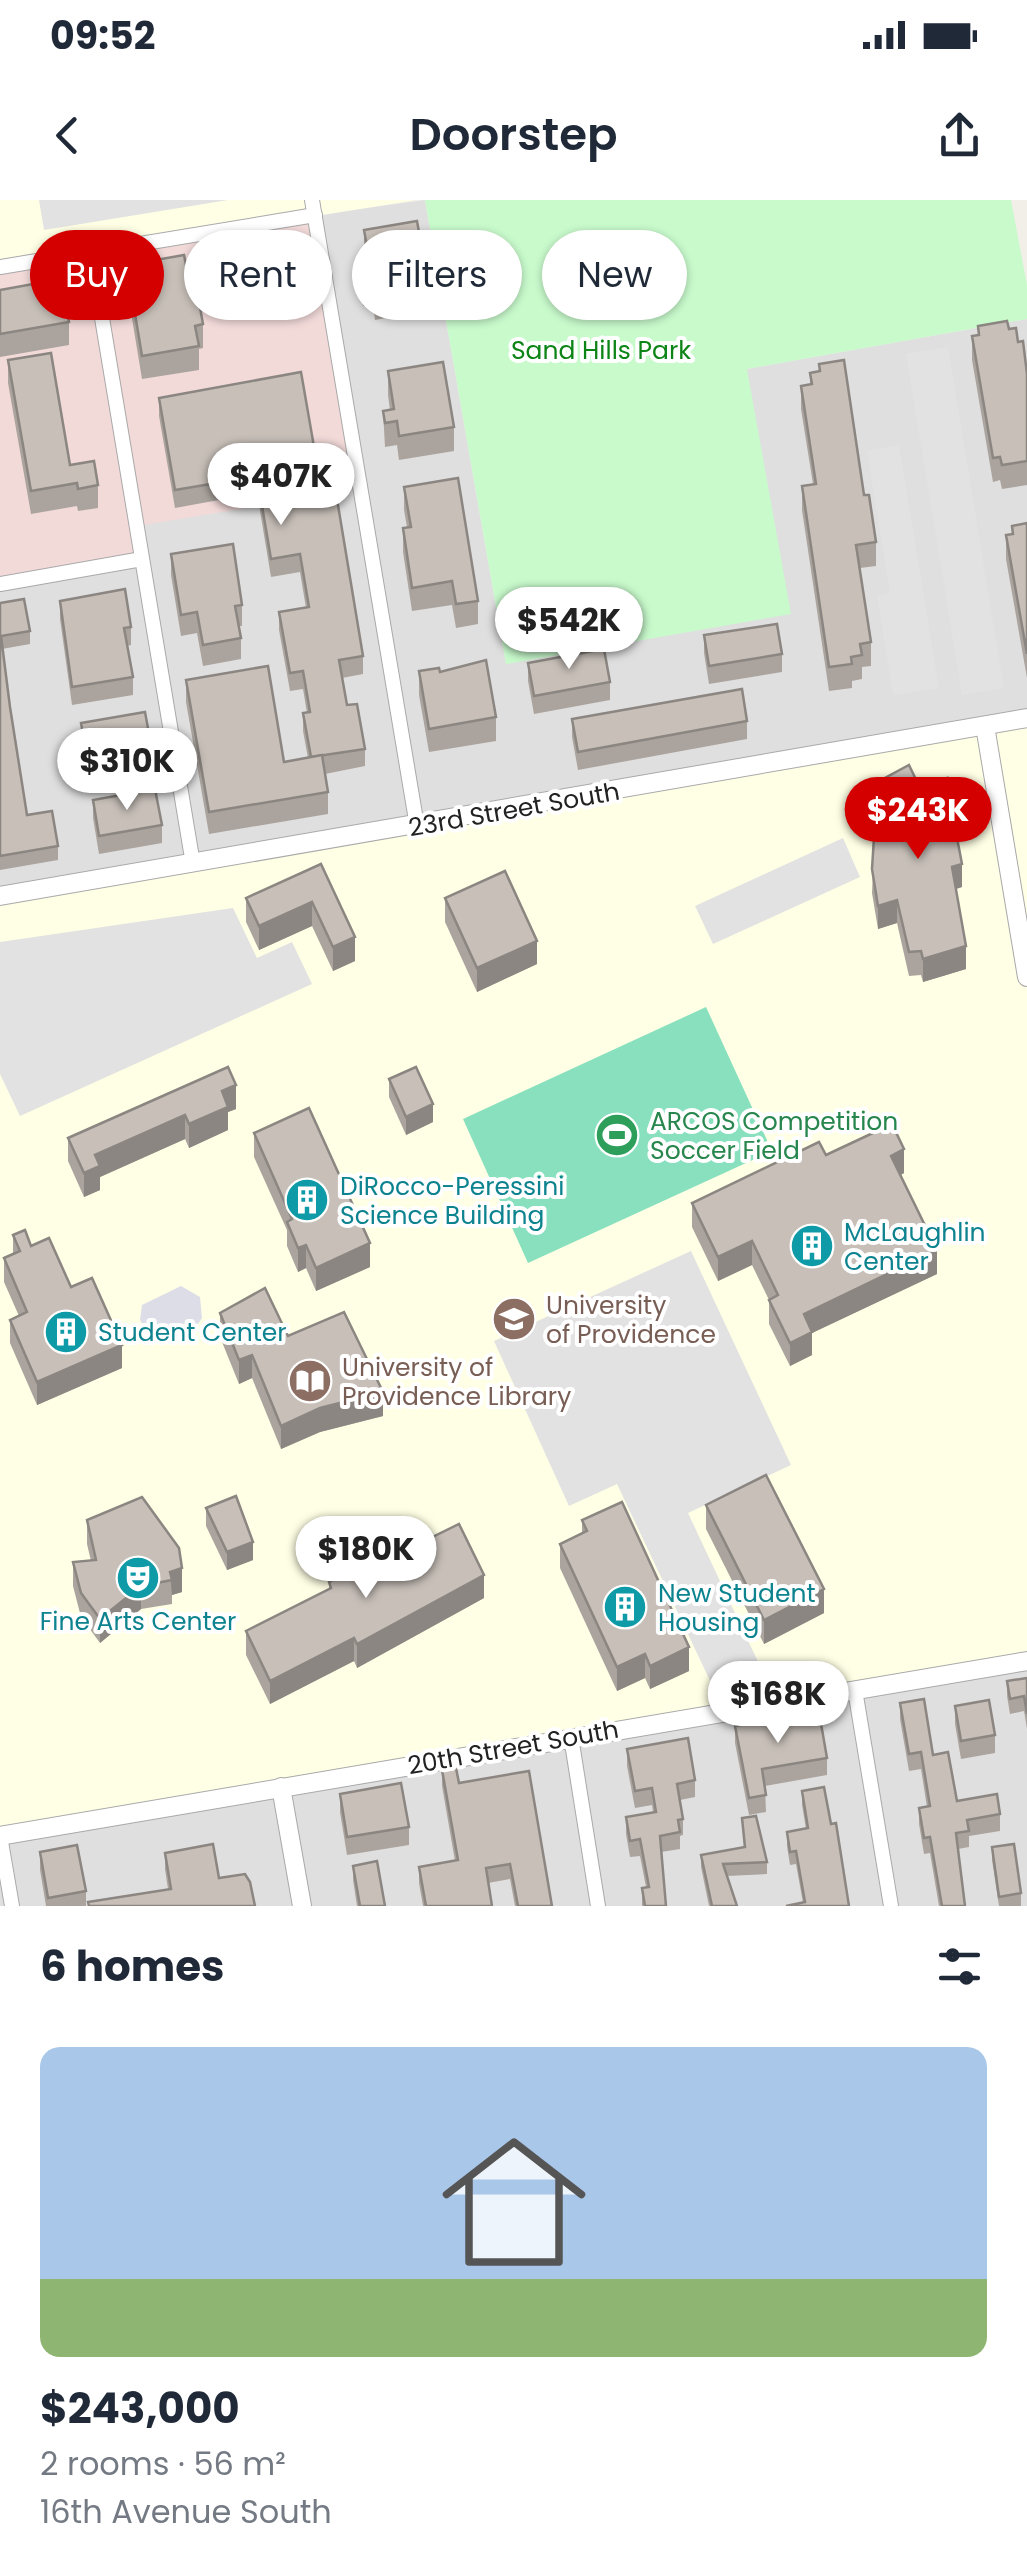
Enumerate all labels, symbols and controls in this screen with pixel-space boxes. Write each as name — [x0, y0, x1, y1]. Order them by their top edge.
text: 09:52 — [50, 9, 155, 62]
text: Doorstep — [409, 103, 618, 166]
icon: back — [40, 108, 95, 163]
icon: share — [932, 108, 987, 163]
chip: Buy — [30, 230, 164, 320]
chip: Rent — [184, 230, 332, 320]
chip: Filters — [352, 230, 522, 320]
chip: New — [542, 230, 687, 320]
park label: Sand Hills Park — [511, 333, 691, 368]
pin: $407K — [211, 443, 351, 528]
text: $407K — [229, 453, 333, 498]
pin: $542K — [499, 587, 639, 672]
text: $542K — [517, 597, 621, 642]
pin: $310K — [57, 728, 197, 813]
text: $310K — [79, 738, 175, 783]
street label: 23rd Street South — [406, 774, 622, 845]
pin: $243K — [848, 777, 988, 862]
text: $243K — [867, 787, 969, 832]
place label: ARCOS Competition Soccer Field — [650, 1104, 898, 1168]
sports icon: ARCOS Competition Soccer Field — [594, 1112, 640, 1158]
place label: DiRocco-Peressini Science Building — [340, 1169, 564, 1233]
building icon: DiRocco-Peressini Science Building — [284, 1177, 330, 1223]
place label: McLaughlin Center — [844, 1215, 986, 1279]
building icon: McLaughlin Center — [789, 1223, 835, 1269]
place label: University of Providence — [546, 1288, 716, 1352]
school or university icon: University of Providence — [491, 1296, 537, 1342]
building icon: Student Center — [43, 1309, 89, 1355]
place label: Student Center — [98, 1315, 287, 1350]
place label: University of Providence Library — [342, 1350, 571, 1414]
library icon: University of Providence Library — [287, 1358, 333, 1404]
pin: $180K — [296, 1516, 436, 1601]
text: $180K — [318, 1526, 415, 1571]
theatre icon: Fine Arts Center — [115, 1555, 161, 1601]
place label: New Student Housing — [658, 1576, 816, 1640]
building icon: New Student Housing — [602, 1584, 648, 1630]
place label: Fine Arts Center — [40, 1604, 236, 1639]
pin: $168K — [708, 1661, 848, 1746]
text: $168K — [730, 1671, 826, 1716]
street label: 20th Street South — [405, 1712, 621, 1783]
text: 6 homes — [40, 1937, 225, 1996]
icon: filters — [932, 1939, 987, 1994]
icon: home — [424, 2112, 604, 2292]
text: $243,000 — [40, 2379, 240, 2438]
text: 2 rooms · 56 m² — [40, 2441, 286, 2486]
text: 16th Avenue South — [40, 2489, 332, 2534]

